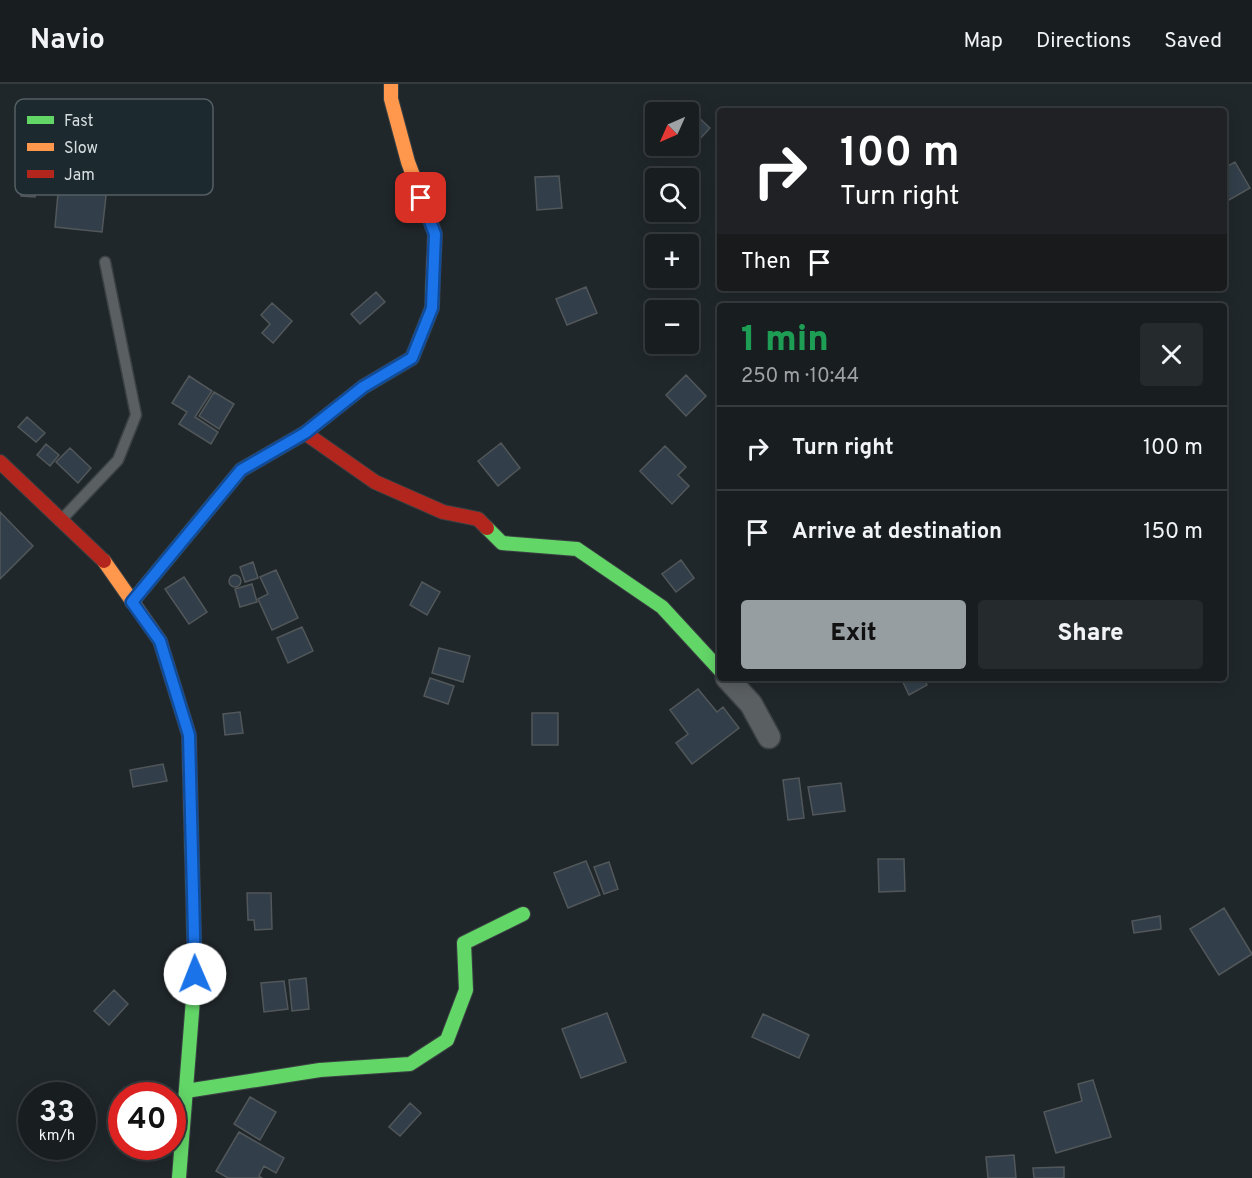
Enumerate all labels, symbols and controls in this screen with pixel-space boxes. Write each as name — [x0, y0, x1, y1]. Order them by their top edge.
text: Navio — [30, 23, 105, 59]
text: Map — [963, 28, 1003, 55]
text: Directions — [1036, 28, 1131, 55]
text: Saved — [1164, 28, 1222, 55]
legend — [15, 99, 213, 195]
north arrow — [645, 102, 699, 156]
map controls — [645, 102, 699, 354]
text: Fast — [64, 112, 94, 132]
text: 100 m — [840, 128, 959, 181]
icon: right — [741, 132, 819, 210]
text: Slow — [64, 139, 98, 159]
text: Jam — [64, 166, 95, 186]
button: search — [645, 168, 699, 222]
pin — [395, 172, 446, 223]
text: Turn right — [840, 180, 959, 214]
icon: arrive — [404, 181, 437, 214]
button: + — [645, 234, 699, 288]
icon: arrive — [803, 246, 836, 279]
text: Then — [741, 249, 791, 276]
button: − — [645, 300, 699, 354]
text: 1 min — [741, 318, 829, 364]
button: close — [1140, 323, 1203, 386]
text: 250 m · 10:44 — [741, 364, 859, 390]
icon: right — [741, 432, 774, 465]
text: Turn right — [792, 435, 894, 462]
text: 100 m — [1143, 435, 1203, 462]
icon: arrive — [741, 516, 774, 549]
text: Arrive at destination — [792, 519, 1002, 546]
text: 150 m — [1143, 519, 1203, 546]
button: Exit — [741, 600, 966, 669]
button: Share — [978, 600, 1203, 669]
position arrow — [163, 942, 227, 1006]
speed limit sign: 40 — [108, 1082, 186, 1160]
text: 33 — [39, 1095, 75, 1132]
text: km/h — [39, 1127, 75, 1146]

